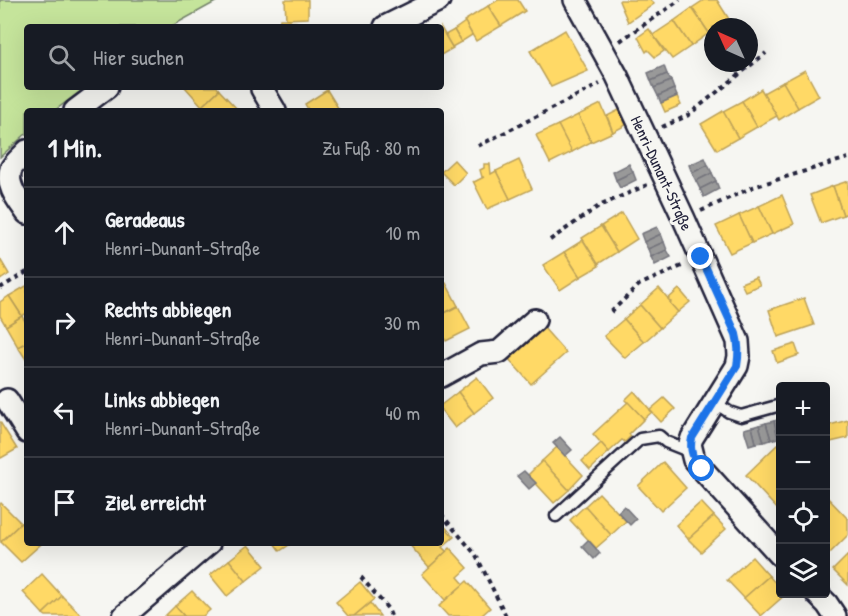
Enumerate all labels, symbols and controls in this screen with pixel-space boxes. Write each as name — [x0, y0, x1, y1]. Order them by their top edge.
north arrow — [704, 18, 758, 72]
search box — [24, 24, 444, 90]
icon: search — [45, 41, 78, 74]
text: Hier suchen — [93, 42, 184, 72]
street label: Henri-Dunant-Straße — [626, 112, 698, 234]
text: 1 Min. — [48, 130, 102, 165]
text: Zu Fuß · 80 m — [322, 134, 420, 161]
text: Geradeaus — [105, 204, 185, 234]
icon: ahead — [48, 216, 81, 249]
text: 10 m — [386, 219, 420, 246]
text: Henri-Dunant-Straße — [105, 234, 260, 261]
route end — [687, 243, 713, 269]
text: Rechts abbiegen — [105, 294, 232, 324]
icon: right — [48, 306, 81, 339]
text: 30 m — [384, 309, 420, 336]
text: Henri-Dunant-Straße — [105, 324, 260, 351]
map controls — [776, 382, 830, 598]
button: + — [776, 382, 830, 436]
text: Links abbiegen — [105, 384, 220, 414]
icon: left — [48, 396, 81, 429]
text: 40 m — [385, 399, 420, 426]
text: Henri-Dunant-Straße — [105, 414, 260, 441]
button: − — [776, 436, 830, 490]
route start — [688, 455, 714, 481]
icon: arrive — [48, 486, 81, 519]
text: Ziel erreicht — [105, 487, 205, 517]
button: locate — [776, 490, 830, 544]
button: layers — [776, 544, 830, 598]

